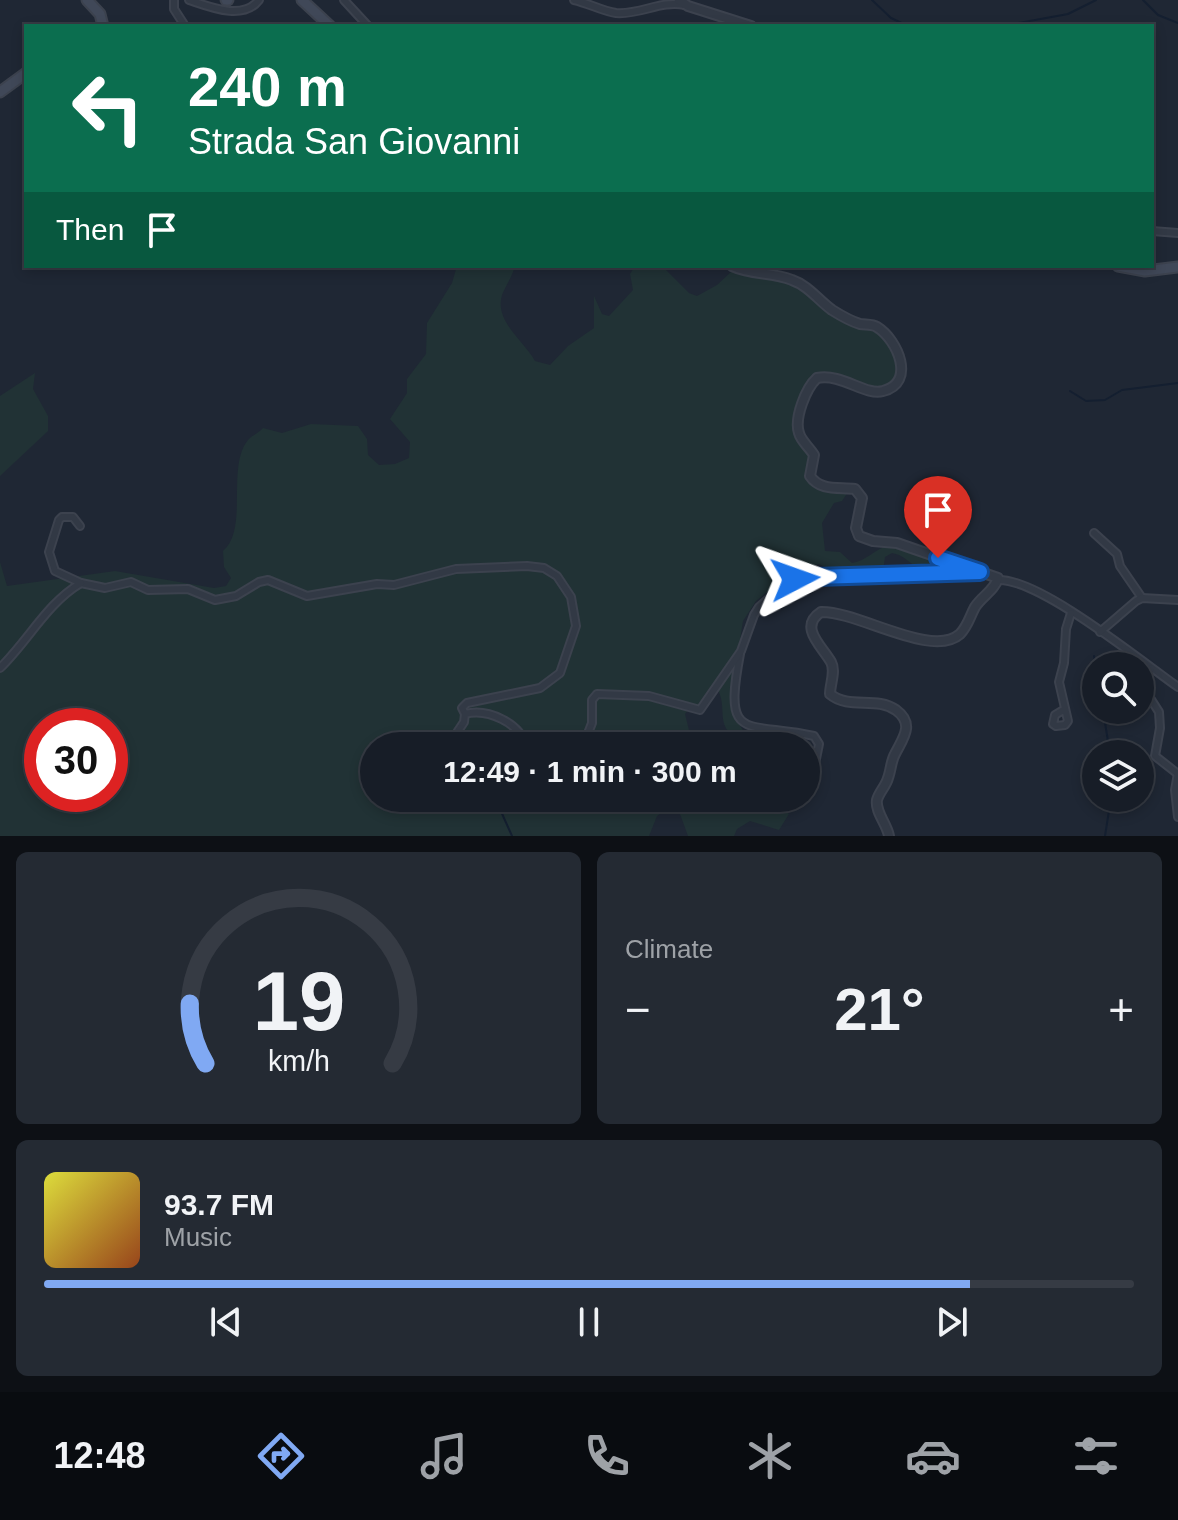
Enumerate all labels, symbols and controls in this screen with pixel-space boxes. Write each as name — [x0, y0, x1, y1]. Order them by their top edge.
text: 240 m — [188, 55, 347, 118]
icon: left — [56, 56, 160, 160]
text: Strada San Giovanni — [188, 121, 520, 162]
icon: arrive — [140, 208, 184, 252]
text: Then — [56, 213, 124, 246]
pin — [904, 476, 972, 558]
icon: arrive — [916, 488, 960, 532]
position arrow — [753, 537, 837, 621]
map controls — [1082, 652, 1154, 812]
button: search — [1082, 652, 1154, 724]
speed limit sign: 30 — [24, 708, 128, 812]
button: layers — [1082, 740, 1154, 812]
text: 12:49 · 1 min · 300 m — [443, 755, 737, 788]
text: Climate — [625, 934, 713, 964]
text: 19 — [252, 955, 345, 1048]
text: 21° — [834, 976, 925, 1043]
text: − — [625, 985, 651, 1034]
text: + — [1108, 985, 1134, 1034]
text: km/h — [268, 1045, 329, 1077]
text: 93.7 FM — [164, 1188, 274, 1221]
text: Music — [164, 1222, 232, 1252]
icon: previous — [204, 1300, 248, 1344]
icon: pause — [567, 1300, 611, 1344]
icon: next — [930, 1300, 974, 1344]
icon: directions — [253, 1428, 309, 1484]
icon: music — [416, 1428, 472, 1484]
icon: phone — [579, 1428, 635, 1484]
icon: climate — [742, 1428, 798, 1484]
icon: car — [905, 1428, 961, 1484]
icon: filters — [1068, 1428, 1124, 1484]
text: 12:48 — [54, 1435, 146, 1476]

